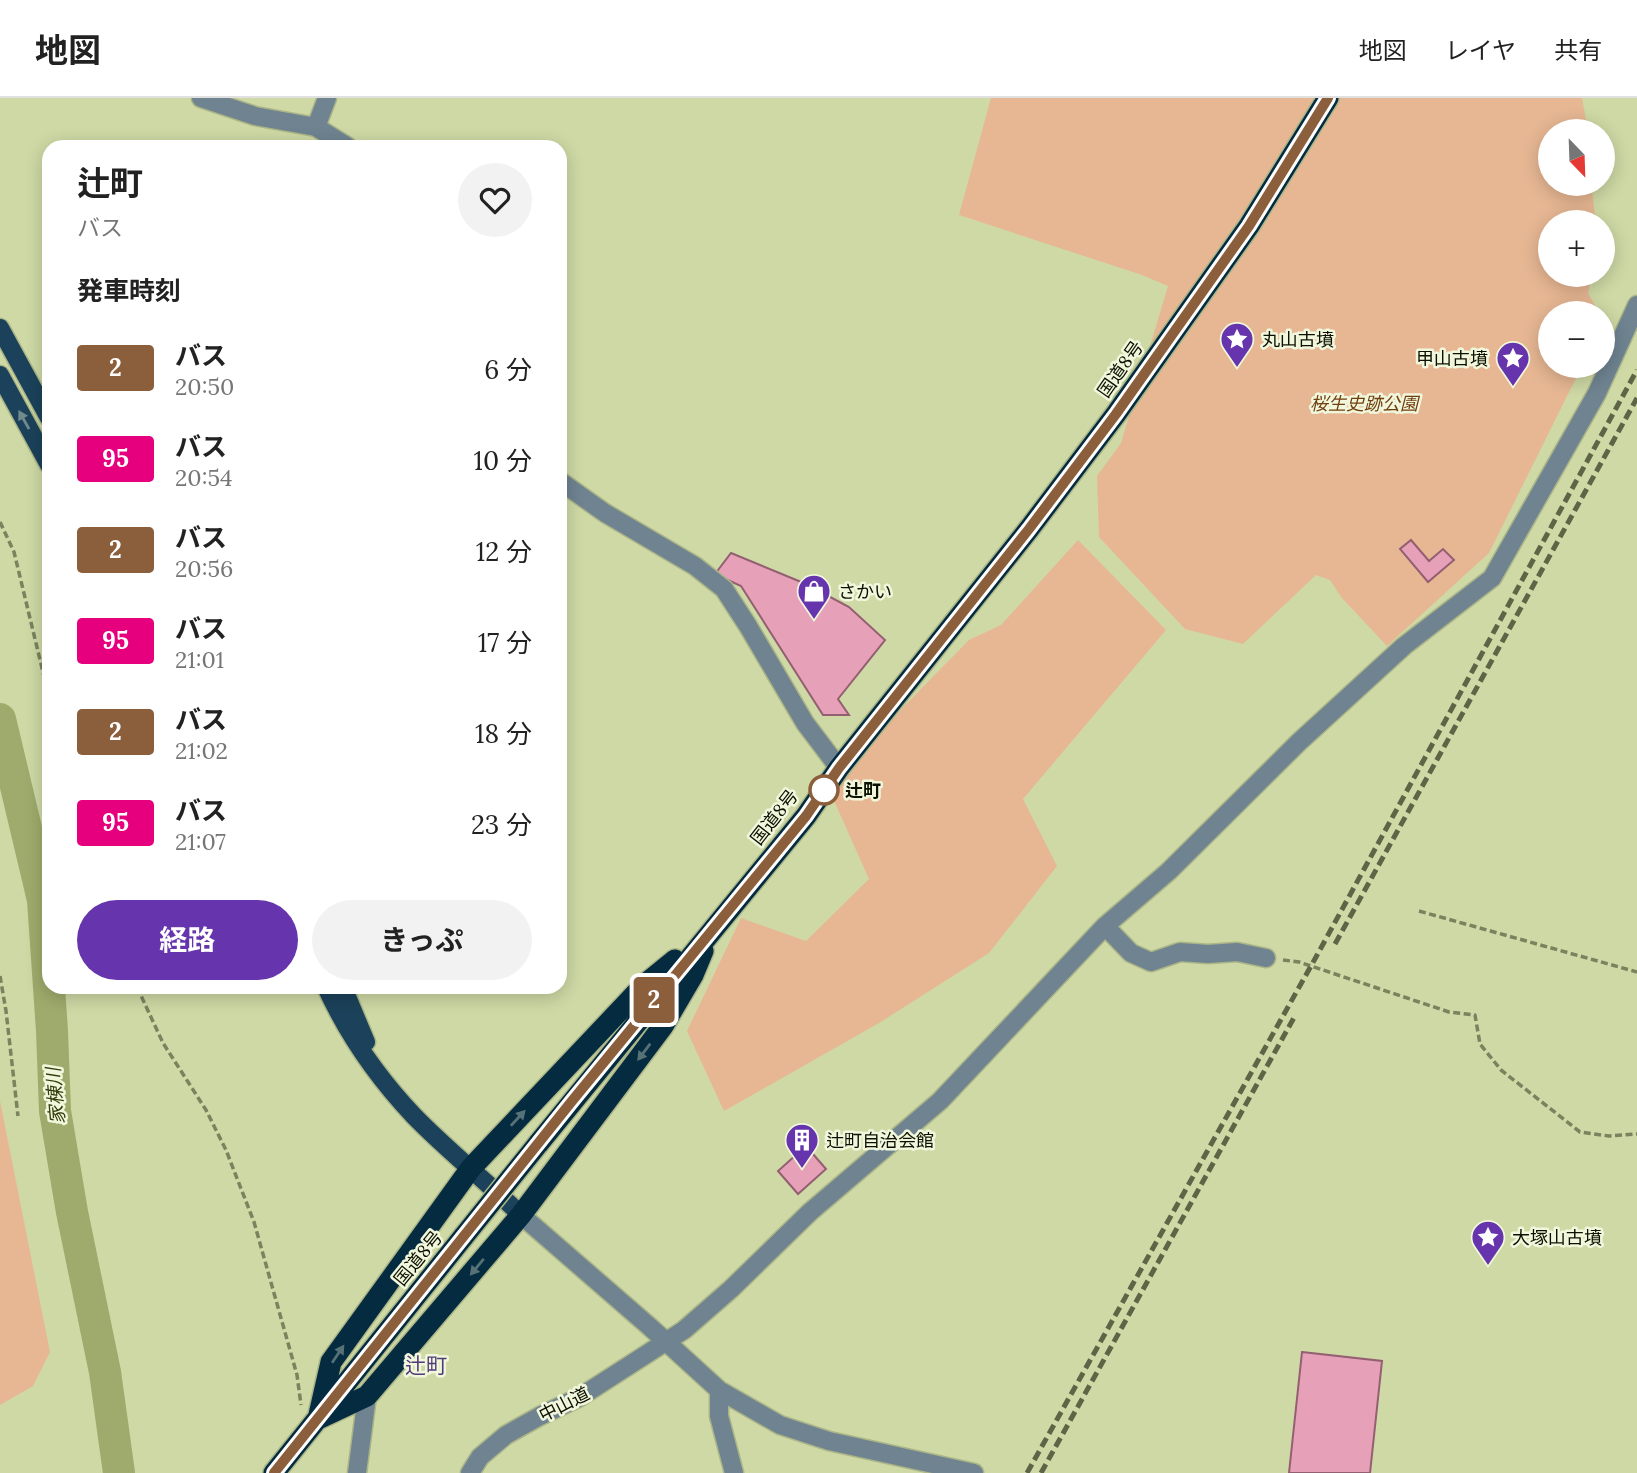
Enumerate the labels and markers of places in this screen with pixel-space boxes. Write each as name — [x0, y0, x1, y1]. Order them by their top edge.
place icon: 丸山古墳 — [1218, 320, 1256, 369]
place label: 丸山古墳 — [1262, 328, 1334, 351]
place icon: 甲山古墳 — [1494, 339, 1532, 388]
place label: 甲山古墳 — [1416, 347, 1488, 370]
shop icon: さかい — [795, 572, 833, 621]
place label: さかい — [838, 580, 892, 603]
marker: 辻町 — [809, 775, 839, 805]
place label: 辻町 — [845, 779, 881, 802]
building icon: 辻町自治会館 — [783, 1121, 821, 1170]
place label: 辻町自治会館 — [826, 1129, 934, 1152]
place icon: 大塚山古墳 — [1469, 1218, 1507, 1267]
place label: 大塚山古墳 — [1512, 1226, 1602, 1249]

